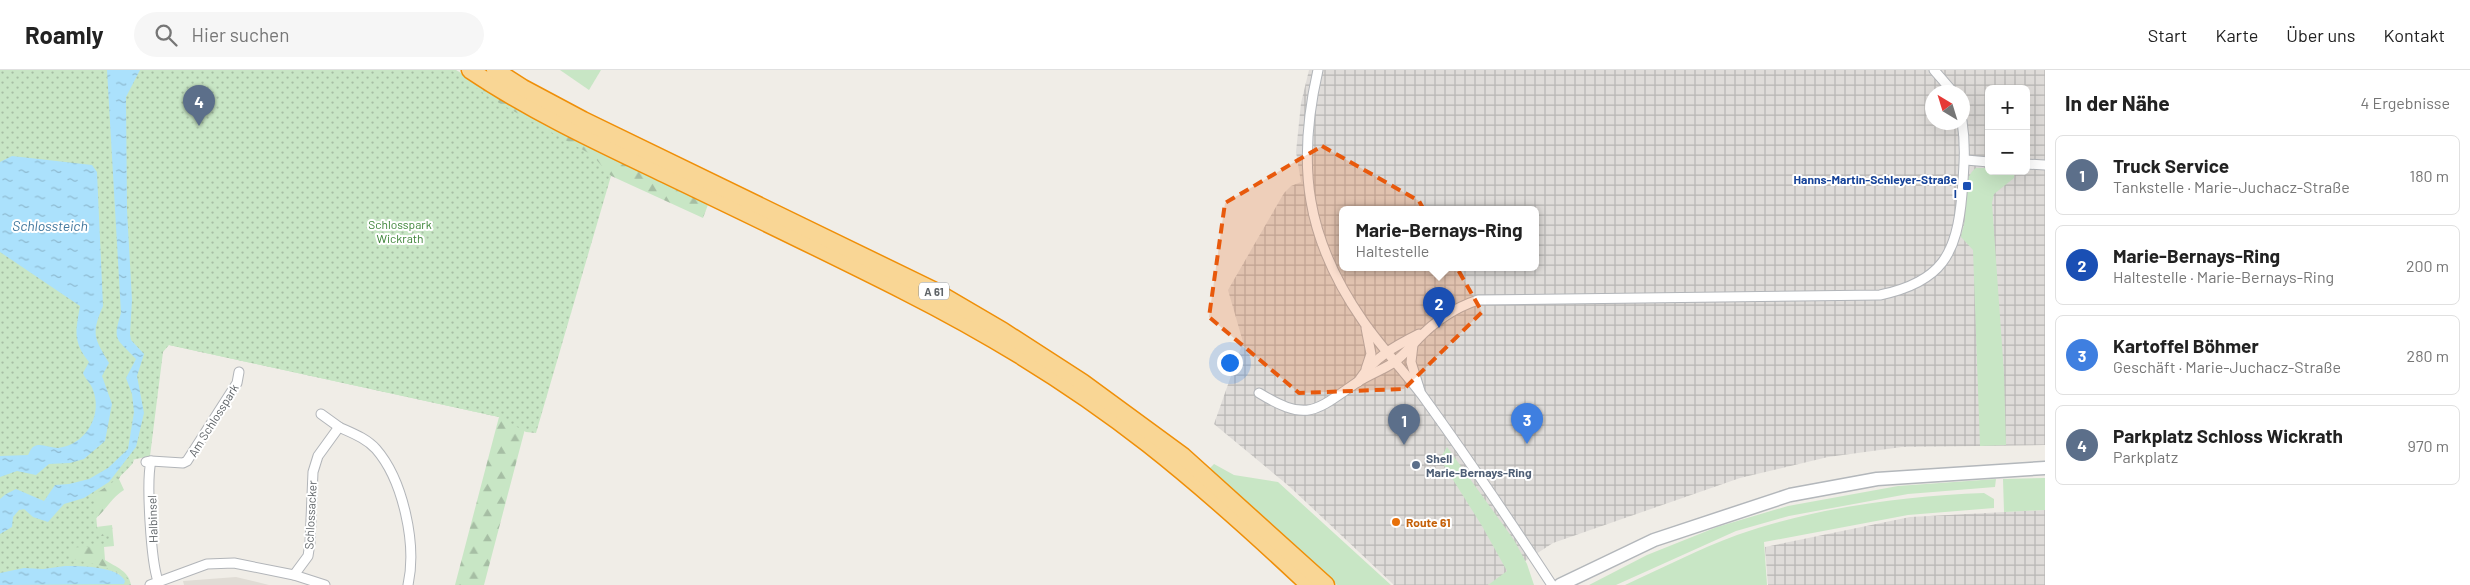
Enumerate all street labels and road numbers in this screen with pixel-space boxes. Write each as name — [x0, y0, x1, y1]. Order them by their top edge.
road number: A 61 — [919, 282, 949, 300]
street label: Am Schlosspark — [185, 381, 241, 459]
street label: Schlossacker — [301, 479, 319, 550]
street label: Halbinsel — [144, 495, 160, 543]

